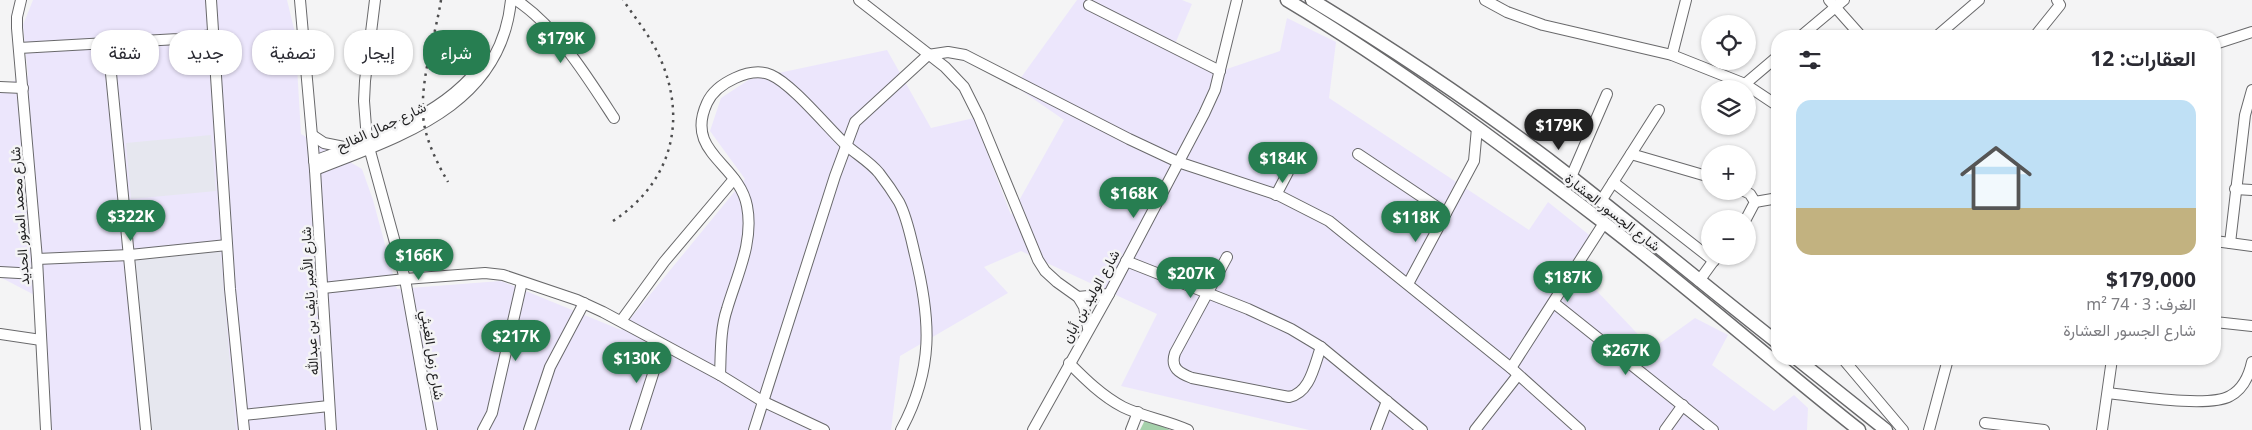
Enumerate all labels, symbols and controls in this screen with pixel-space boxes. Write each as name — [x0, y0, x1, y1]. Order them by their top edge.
map controls — [1701, 15, 1756, 265]
button: locate — [1701, 15, 1756, 70]
pin: $179K — [526, 22, 596, 64]
text: $179K — [537, 27, 585, 49]
chip: شقة — [91, 30, 159, 75]
chip: جديد — [169, 30, 242, 75]
chip: تصفية — [252, 30, 334, 75]
chip: إيجار — [344, 30, 413, 75]
chip: شراء — [423, 30, 490, 75]
text: العقارات: 12 — [2090, 44, 2196, 72]
icon: filters — [1796, 46, 1824, 74]
button: layers — [1701, 80, 1756, 135]
street label: شارع جمال الفالح — [333, 97, 430, 157]
pin: $179K — [1524, 108, 1594, 151]
text: $179K — [1535, 114, 1583, 136]
icon: home — [1951, 133, 2041, 223]
pin: $184K — [1248, 142, 1318, 184]
button: + — [1701, 145, 1756, 200]
street label: شارع محمد المنور الحديد — [5, 146, 35, 286]
text: $184K — [1259, 147, 1307, 169]
street label: شارع الجسور العشارة — [1560, 169, 1665, 257]
pin: $168K — [1099, 176, 1169, 219]
text: $168K — [1110, 182, 1158, 204]
pin: $322K — [96, 200, 166, 242]
pin: $118K — [1381, 200, 1451, 243]
text: $322K — [107, 205, 155, 227]
text: $118K — [1392, 206, 1440, 228]
button: − — [1701, 210, 1756, 265]
street label: شارع الأمير نايف بن عبدالله — [296, 226, 324, 376]
pin: $166K — [384, 238, 454, 281]
text: $166K — [395, 244, 443, 266]
street label: شارع الوليد بن أبان — [1057, 246, 1125, 347]
pin: $207K — [1156, 256, 1226, 299]
pin: $187K — [1533, 260, 1603, 303]
text: $207K — [1167, 262, 1215, 284]
text: $179,000 — [2106, 265, 2196, 293]
text: $187K — [1544, 266, 1592, 288]
text: الغرف: 3 · 74 m² — [2086, 293, 2196, 315]
street label: شارع زمل الغيثي — [414, 309, 449, 402]
text: شارع الجسور العشارة — [2063, 319, 2196, 341]
pin: $217K — [481, 320, 551, 362]
text: $217K — [492, 325, 540, 347]
pin: $267K — [1591, 334, 1661, 376]
text: $267K — [1602, 339, 1650, 361]
pin: $130K — [602, 342, 672, 384]
text: $130K — [613, 347, 661, 369]

